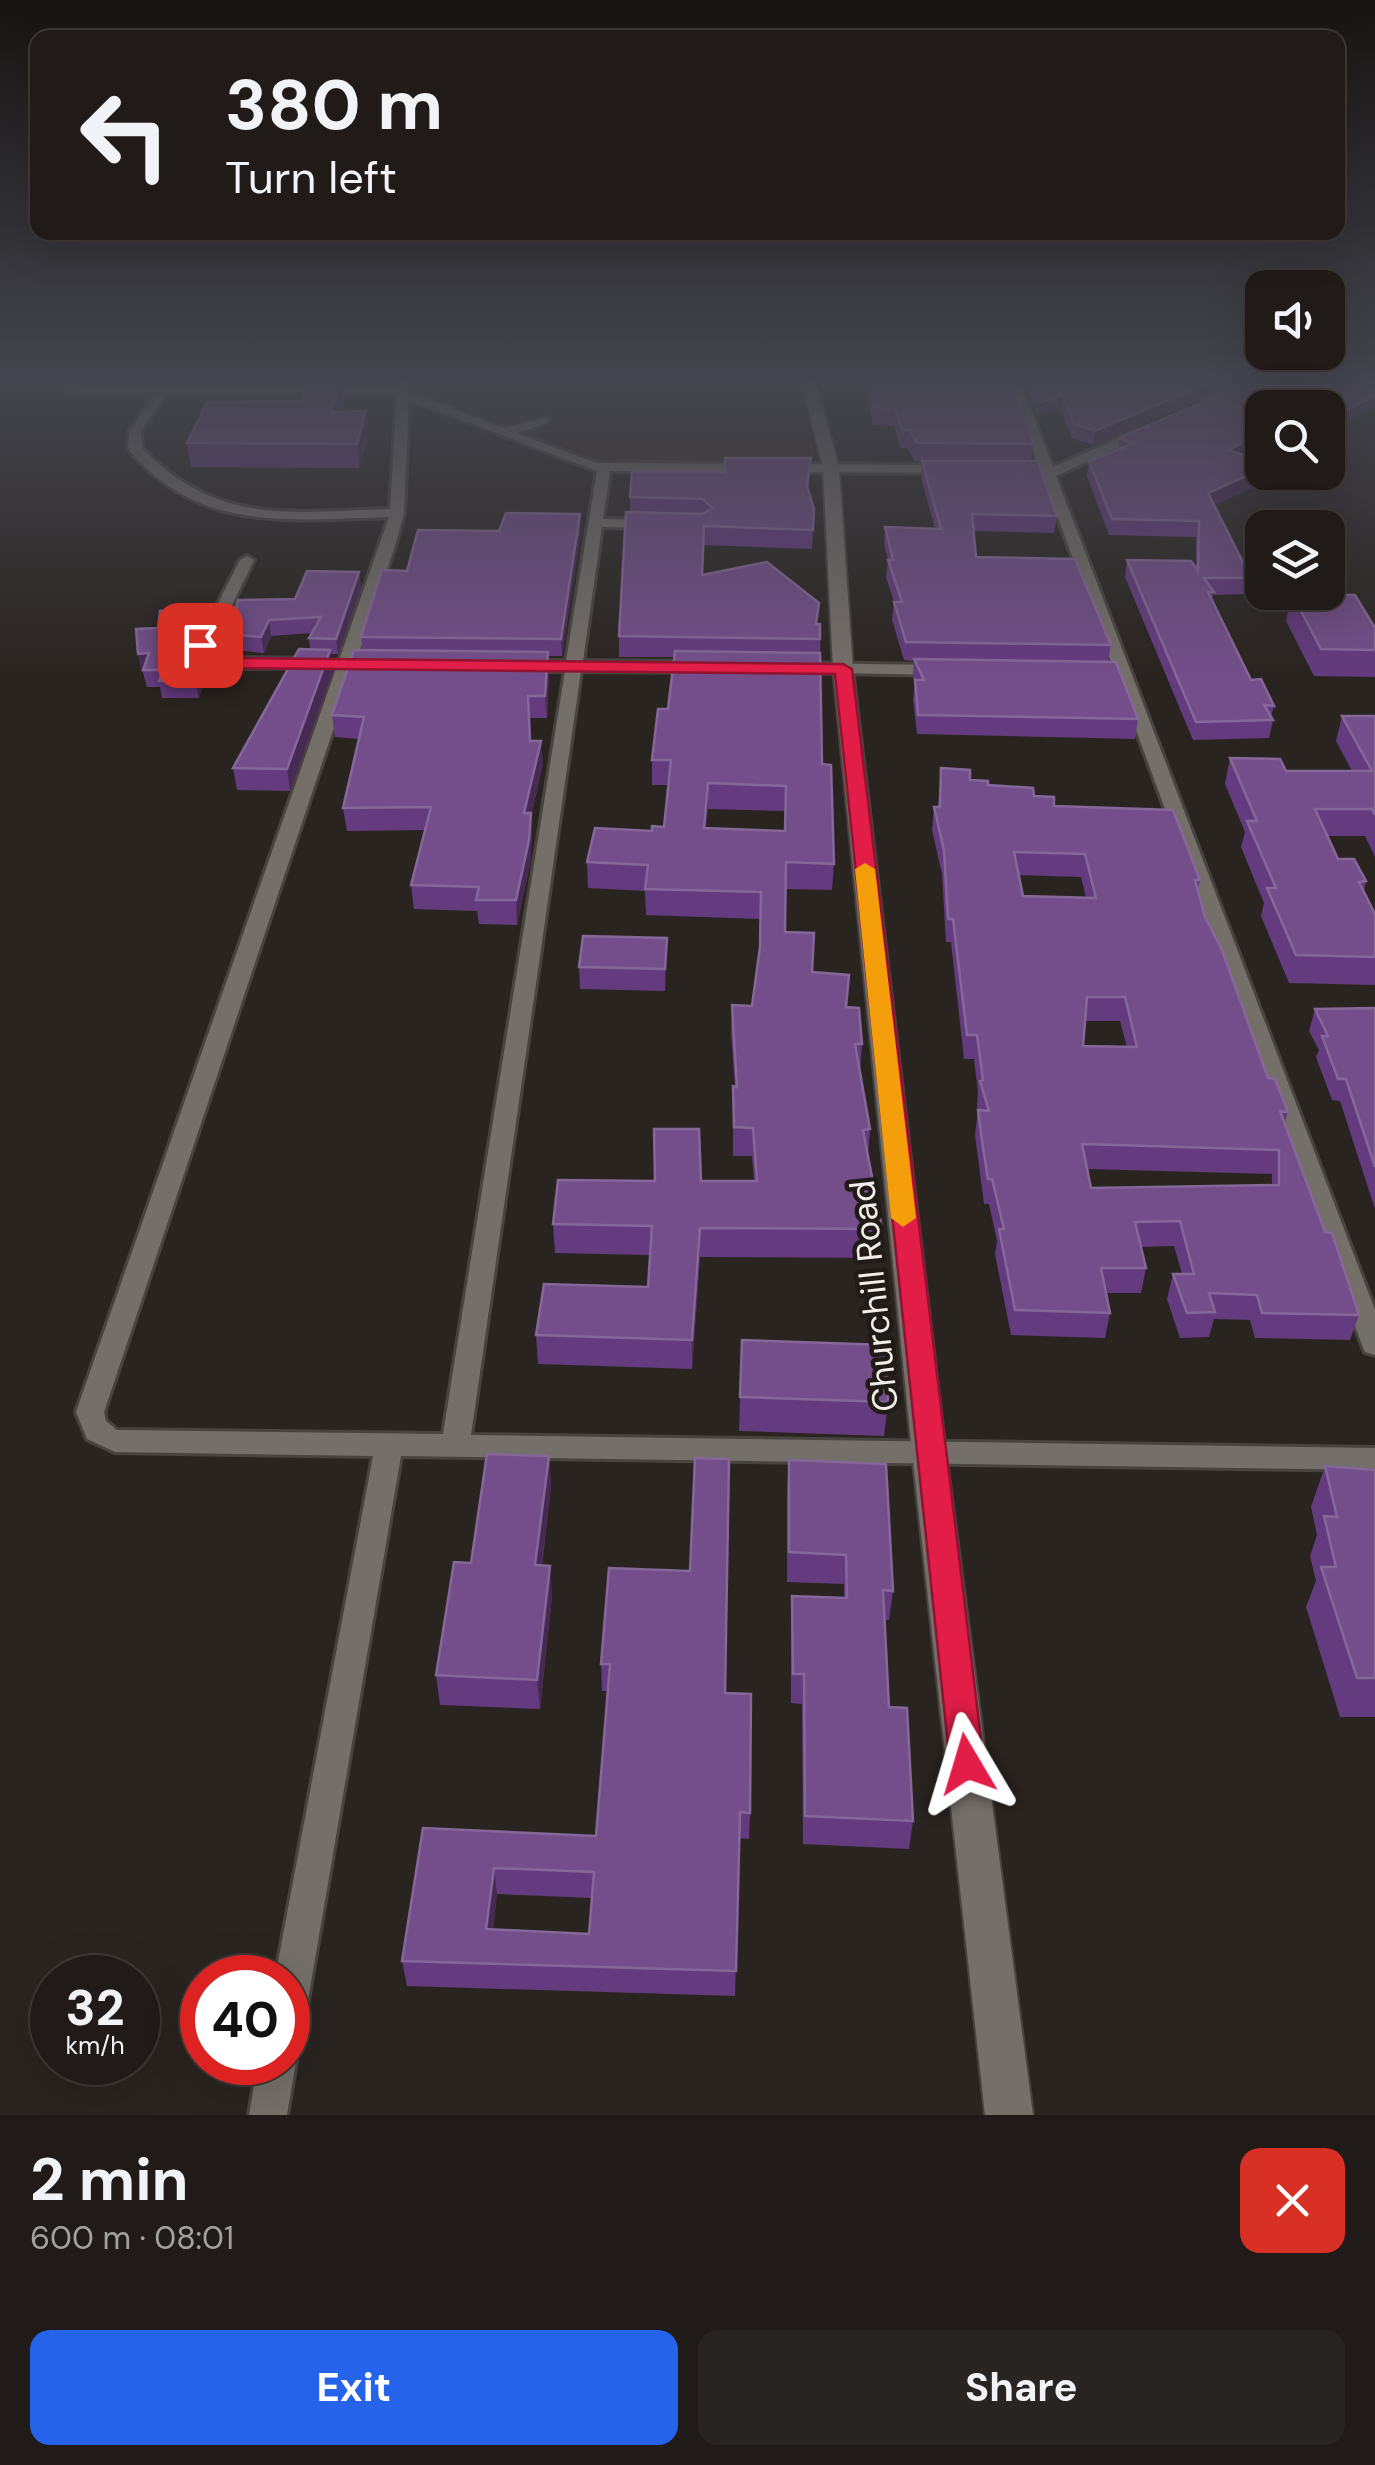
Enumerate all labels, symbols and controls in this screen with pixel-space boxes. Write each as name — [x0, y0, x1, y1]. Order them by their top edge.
text: 380 m — [225, 60, 443, 151]
icon: left — [60, 70, 190, 200]
text: Turn left — [225, 148, 397, 207]
map controls — [1245, 270, 1345, 610]
button: sound — [1245, 270, 1345, 370]
button: search — [1245, 390, 1345, 490]
button: layers — [1245, 510, 1345, 610]
pin — [158, 603, 243, 688]
icon: arrive — [173, 618, 228, 673]
street label: Churchill Road — [839, 1178, 909, 1414]
position arrow — [915, 1712, 1019, 1816]
speed limit sign: 40 — [180, 1955, 310, 2085]
text: 32 — [66, 1975, 125, 2041]
text: km/h — [65, 2029, 125, 2062]
text: 2 min — [30, 2140, 189, 2219]
button: close — [1240, 2148, 1345, 2253]
text: 600 m · 08:01 — [30, 2217, 234, 2259]
button: Exit — [30, 2330, 678, 2445]
button: Share — [698, 2330, 1345, 2445]

